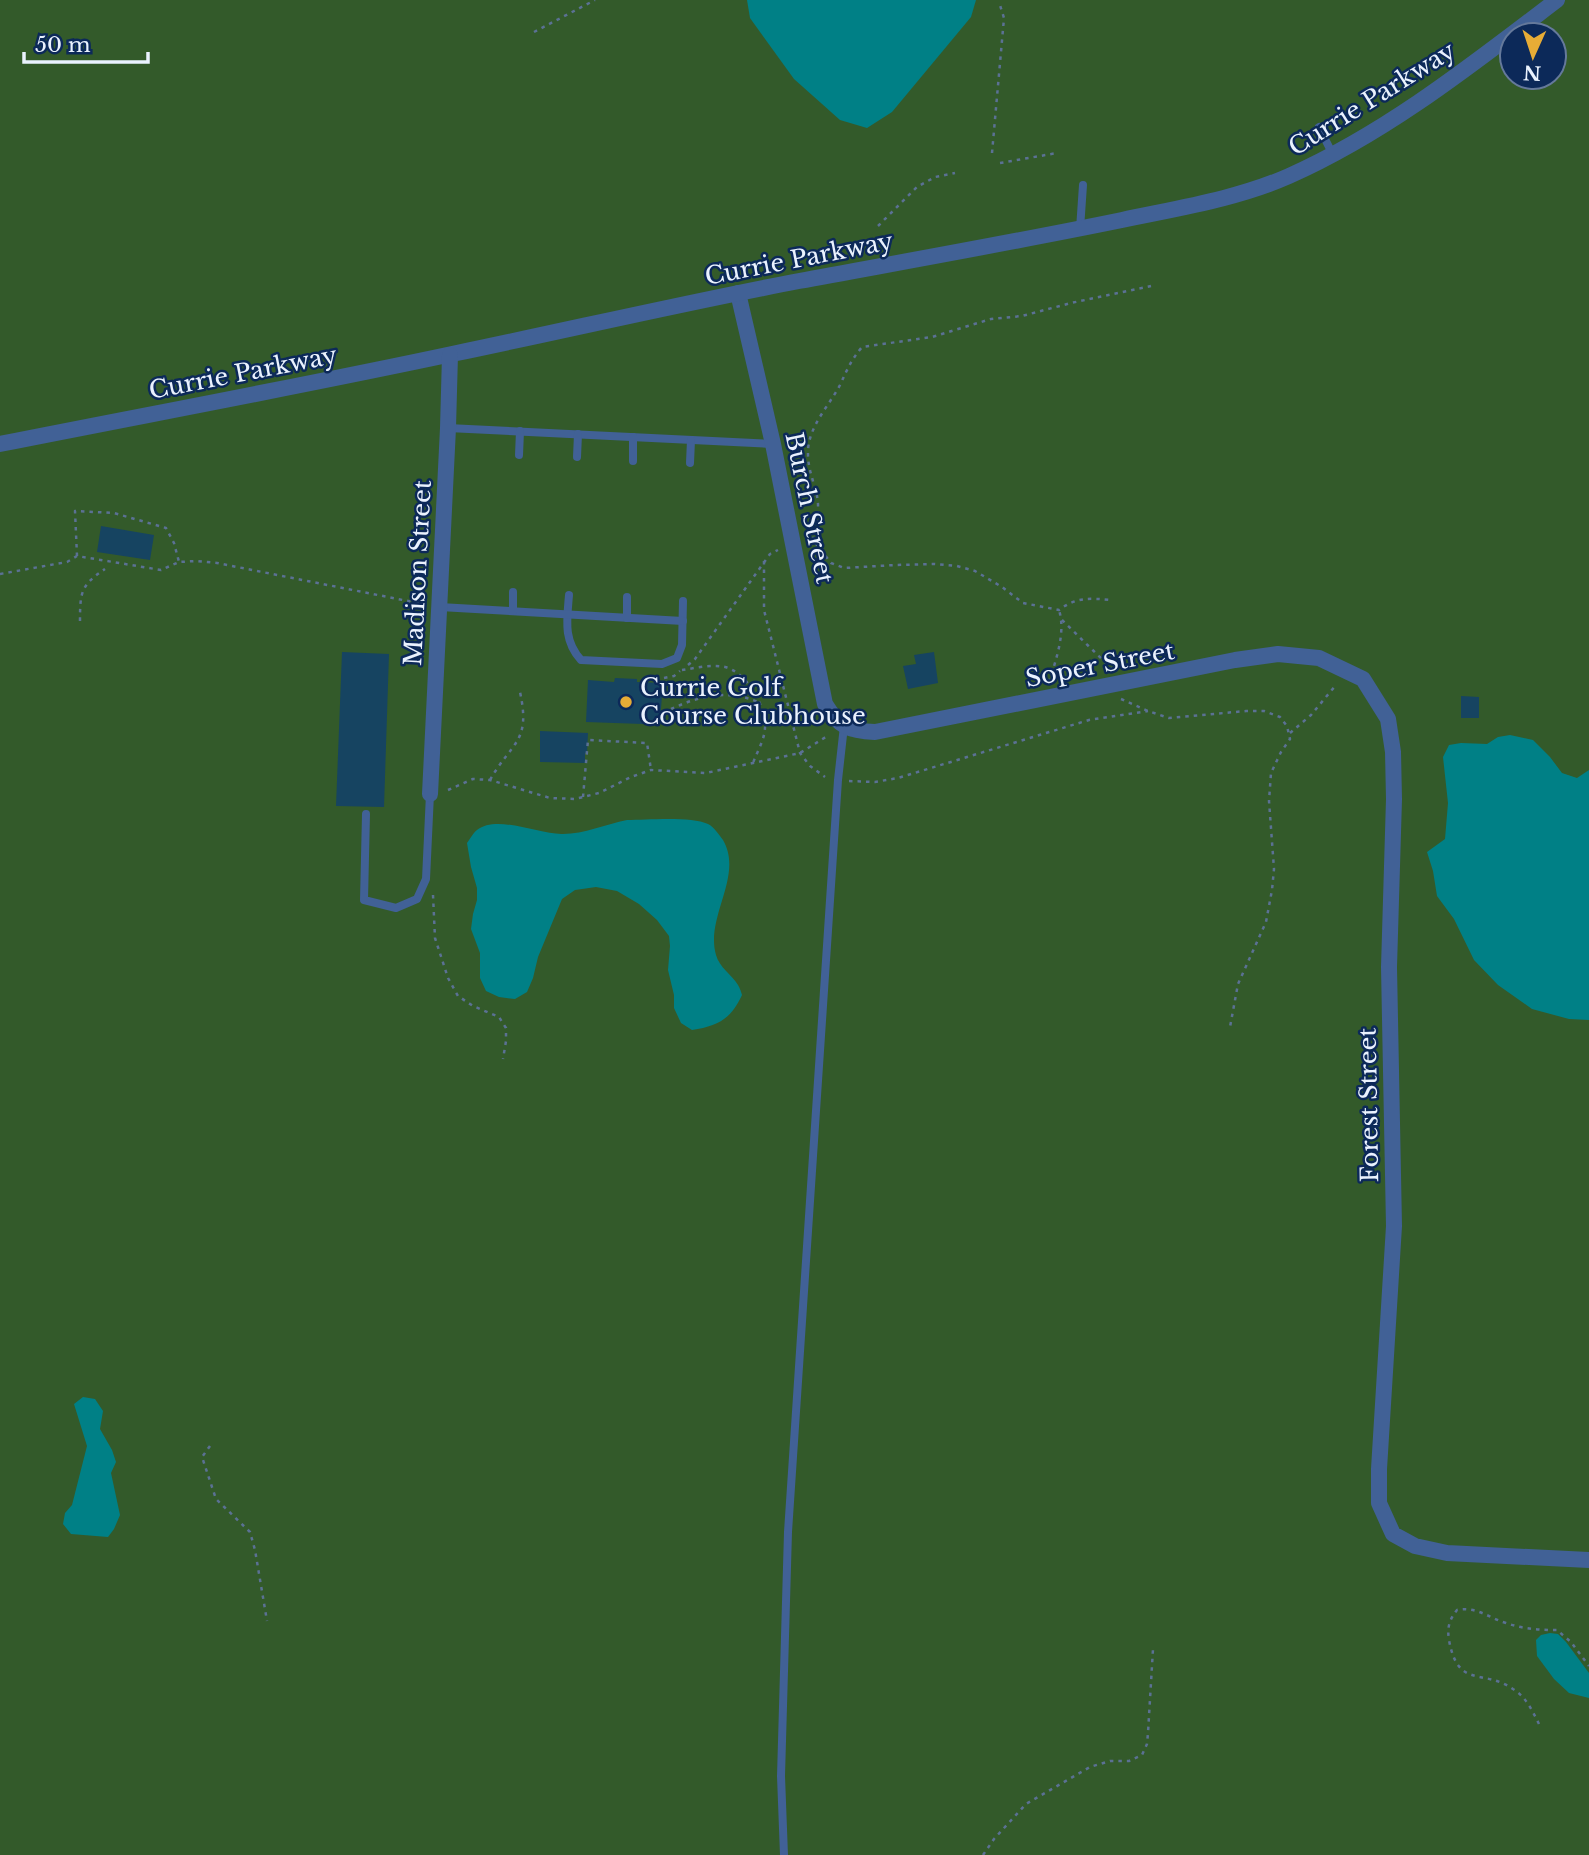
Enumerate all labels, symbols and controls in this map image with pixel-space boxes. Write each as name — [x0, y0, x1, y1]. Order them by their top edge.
scale bar — [24, 21, 149, 65]
north arrow — [1498, 21, 1568, 91]
text: 50 m — [35, 32, 91, 58]
street label: Currie Parkway — [1283, 35, 1461, 162]
text: N — [1522, 61, 1542, 84]
street label: Currie Parkway — [702, 226, 896, 291]
street label: Currie Parkway — [146, 340, 340, 405]
street label: Burch Street — [779, 430, 840, 586]
street label: Madison Street — [398, 479, 437, 667]
street label: Soper Street — [1023, 636, 1177, 693]
place label: Currie Golf Course Clubhouse — [640, 673, 866, 730]
marker: Currie Golf Course Clubhouse — [618, 694, 634, 710]
street label: Forest Street — [1353, 1027, 1384, 1183]

